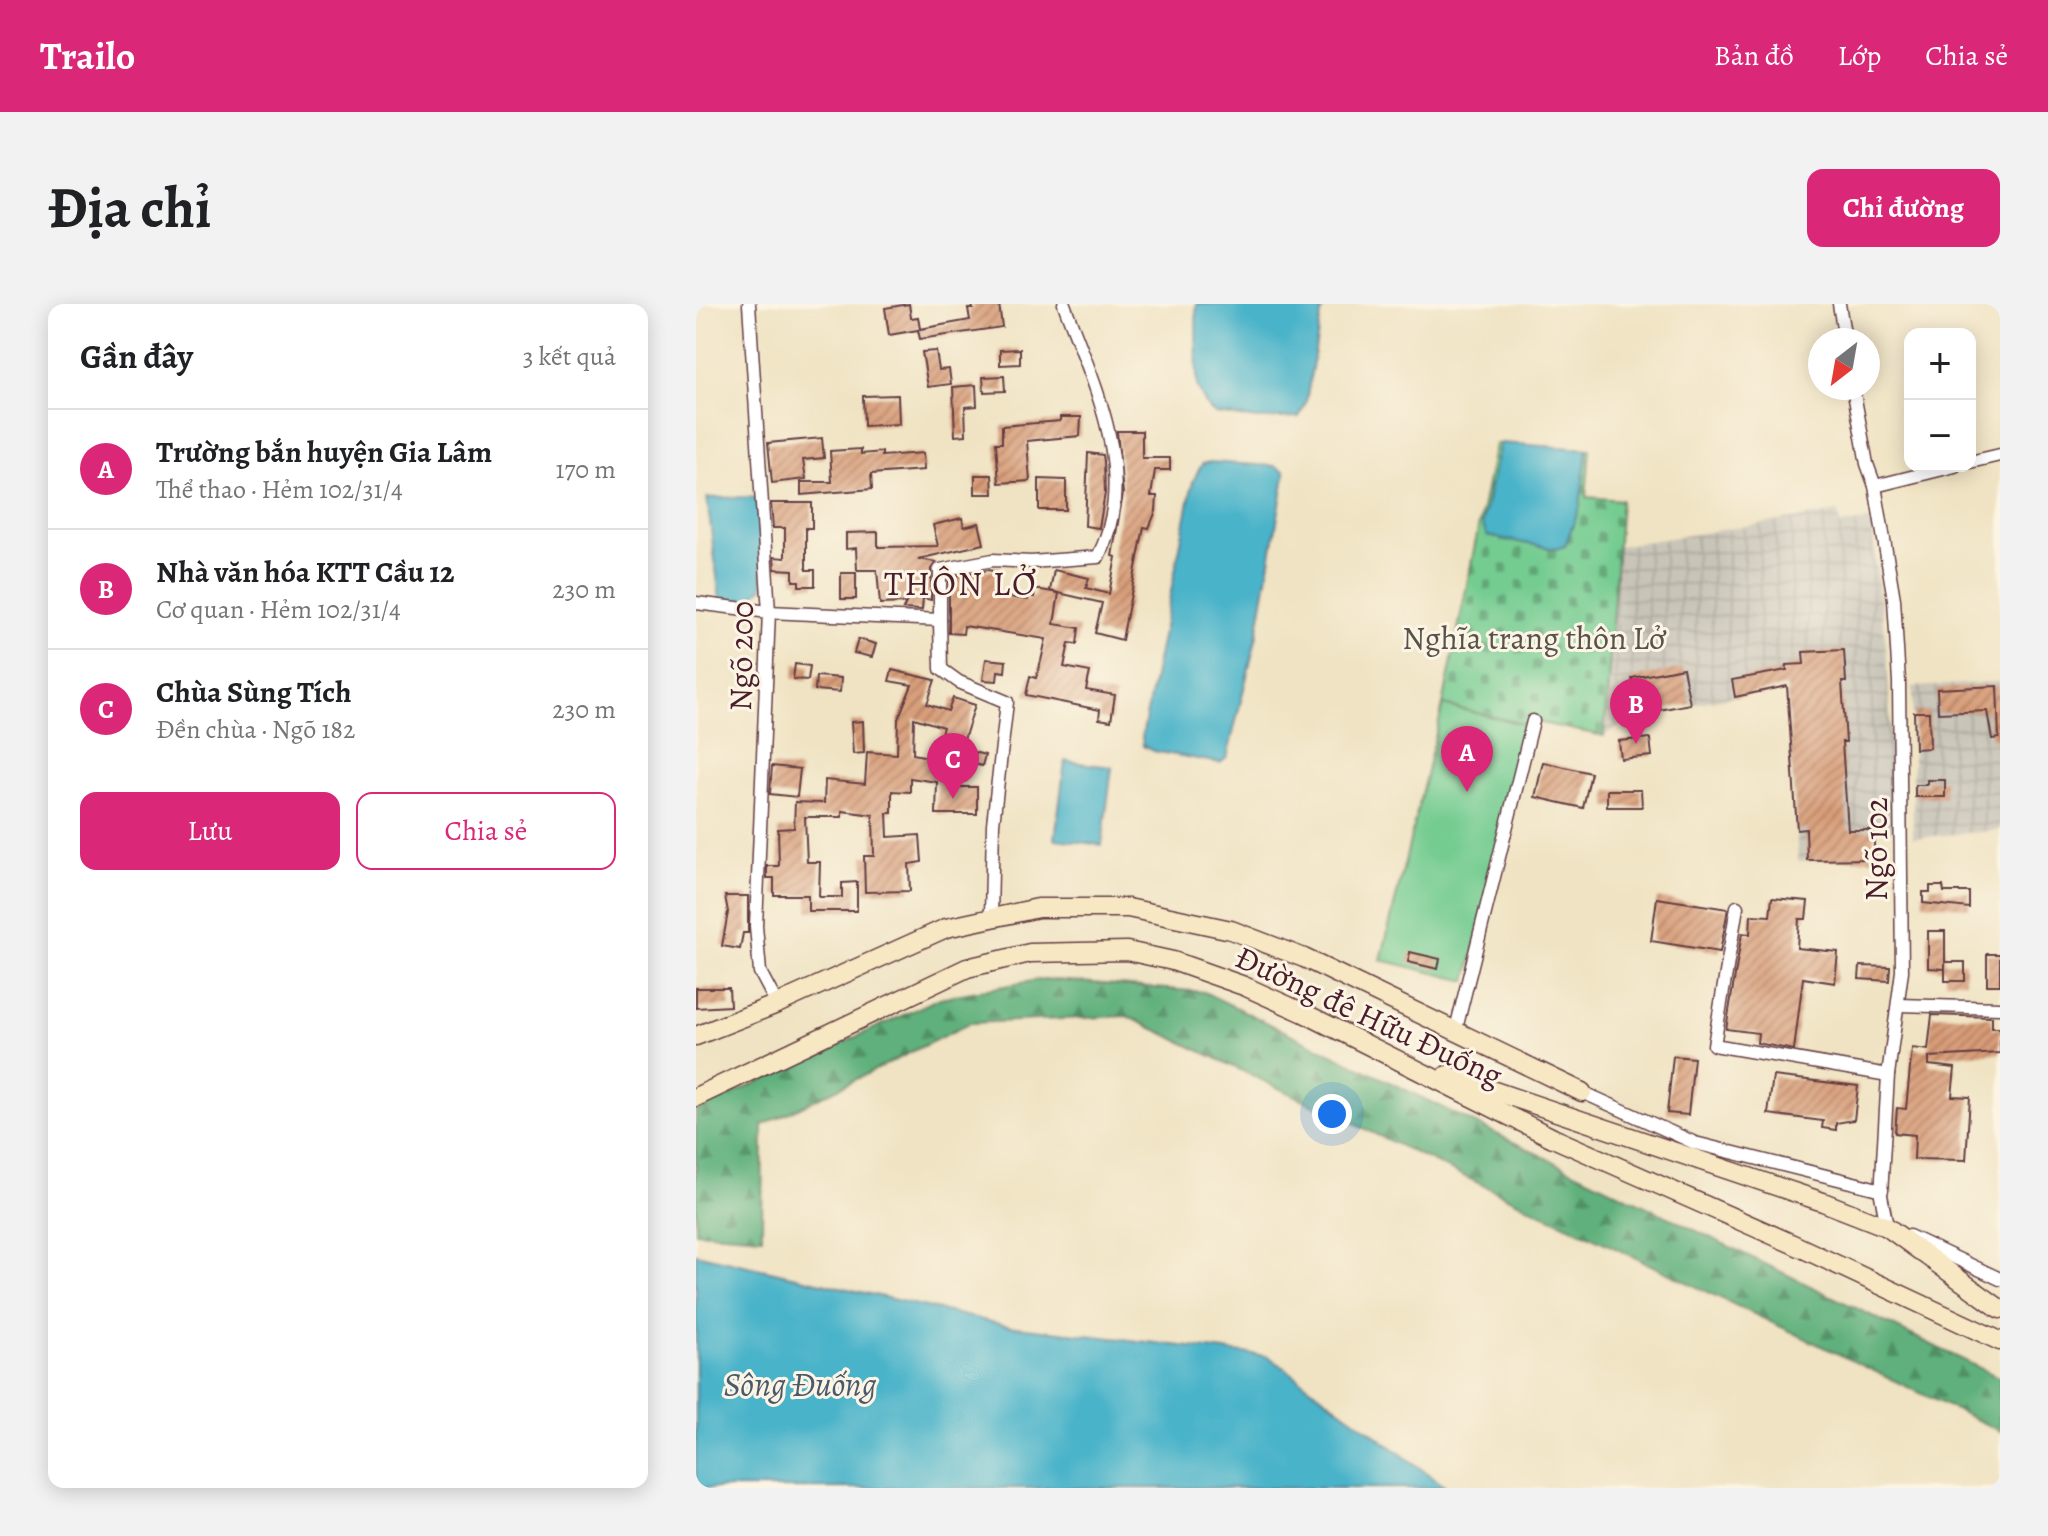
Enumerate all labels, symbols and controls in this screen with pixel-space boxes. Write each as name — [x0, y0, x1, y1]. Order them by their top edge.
text: Trailo — [40, 30, 135, 82]
text: Bản đồ — [1714, 37, 1794, 75]
text: Lớp — [1838, 37, 1881, 75]
text: Chia sẻ — [1925, 37, 2008, 75]
button: Chỉ đường — [1807, 169, 2000, 247]
text: Địa chỉ — [48, 170, 211, 246]
north arrow — [1808, 328, 1880, 400]
map controls — [1904, 328, 1976, 472]
button: + — [1904, 328, 1976, 400]
text: Gần đây — [80, 333, 193, 380]
text: 3 kết quả — [523, 339, 616, 374]
button: − — [1904, 400, 1976, 472]
text: Trường bắn huyện Gia Lâm — [156, 432, 492, 472]
text: A — [98, 452, 114, 487]
text: 170 m — [556, 452, 616, 487]
text: Thể thao · Hẻm 102/31/4 — [156, 472, 403, 507]
text: Nhà văn hóa KTT Cầu 12 — [156, 552, 455, 592]
district label: THÔN LỞ — [884, 560, 1038, 607]
text: B — [98, 572, 114, 607]
text: 230 m — [552, 572, 616, 607]
text: Cơ quan · Hẻm 102/31/4 — [156, 592, 401, 627]
street label: Ngõ 200 — [718, 601, 764, 711]
park label: Nghĩa trang thôn Lở — [1402, 616, 1667, 660]
text: Chùa Sùng Tích — [156, 672, 351, 712]
pin: B — [1610, 678, 1662, 744]
text: C — [98, 692, 114, 727]
text: 230 m — [552, 692, 616, 727]
text: Đền chùa · Ngõ 182 — [156, 712, 355, 747]
pin: A — [1441, 726, 1493, 792]
pin: C — [927, 733, 979, 799]
button: Lưu — [80, 792, 340, 870]
button: Chia sẻ — [356, 792, 616, 870]
street label: Ngõ 102 — [1854, 797, 1898, 901]
street label: Đường đê Hữu Đuống — [1228, 935, 1510, 1097]
your location — [1312, 1094, 1352, 1134]
water label: Sông Đuống — [723, 1361, 877, 1408]

